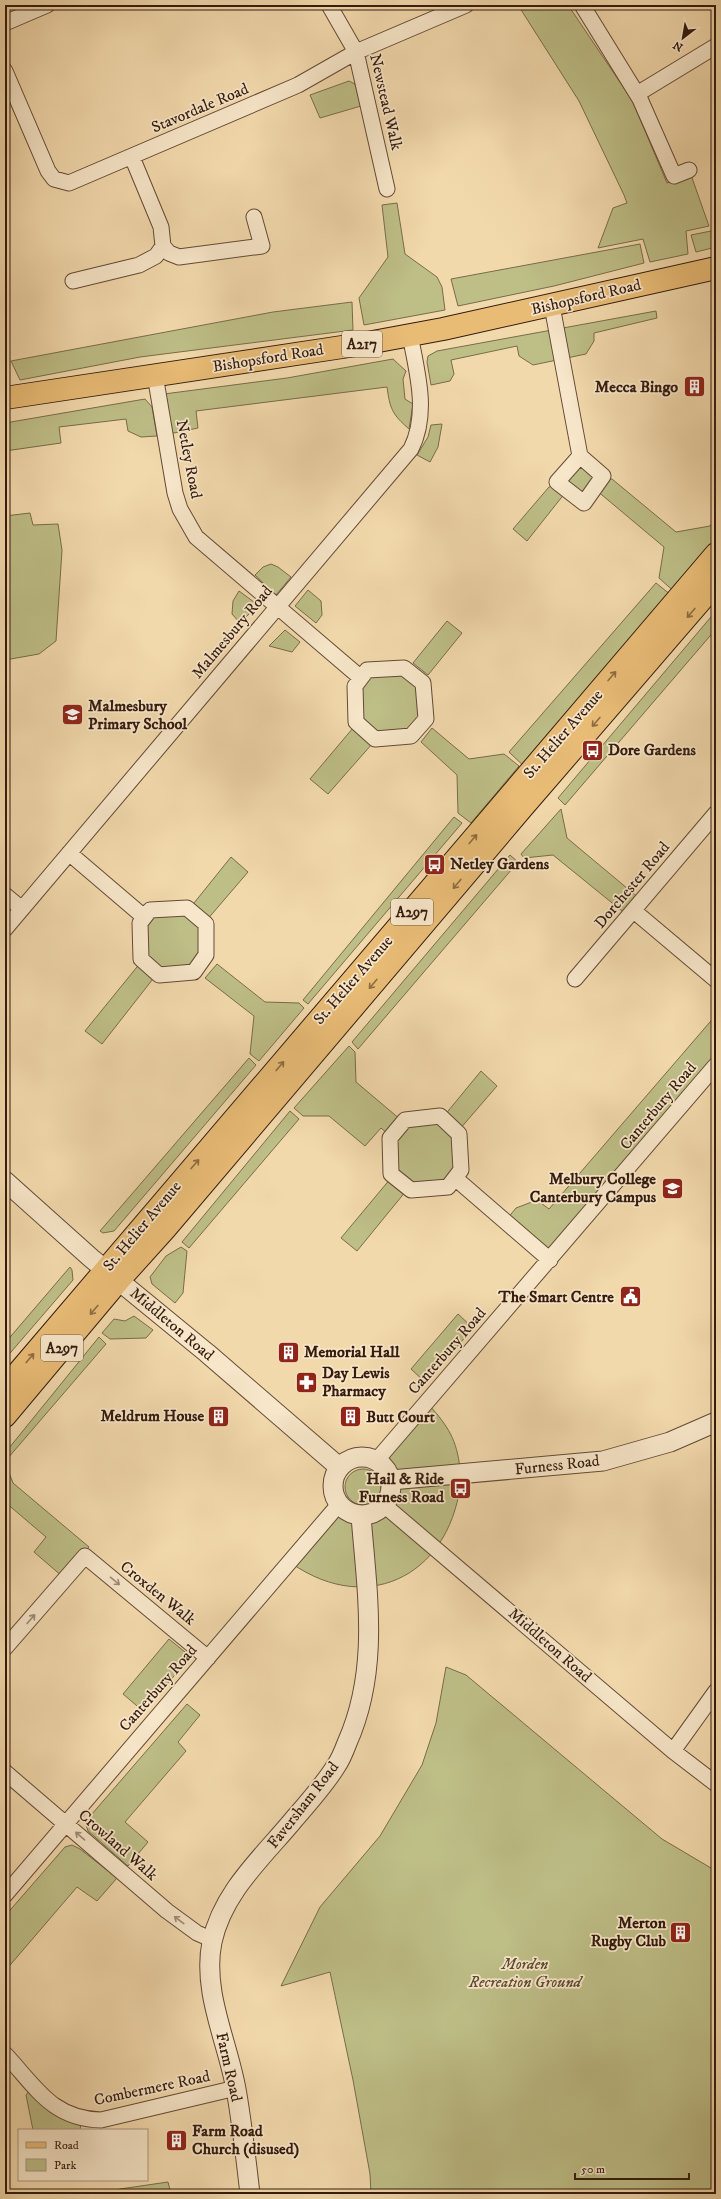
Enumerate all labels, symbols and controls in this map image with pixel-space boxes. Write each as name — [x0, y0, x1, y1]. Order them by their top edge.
north arrow — [663, 18, 703, 58]
text: N — [671, 37, 686, 54]
street label: Newstead Walk — [365, 52, 407, 152]
street label: Stavordale Road — [148, 79, 252, 137]
street label: Bishopsford Road — [529, 275, 643, 319]
road number: A217 — [342, 331, 382, 357]
street label: Bishopsford Road — [211, 339, 325, 377]
building icon: Mecca Bingo — [681, 374, 707, 400]
place label: Mecca Bingo — [595, 377, 678, 397]
street label: Netley Road — [172, 418, 206, 500]
street label: Malmesbury Road — [187, 581, 277, 683]
one-way arrow — [686, 608, 695, 618]
one-way arrow — [608, 671, 617, 682]
street label: St. Helier Avenue — [519, 685, 607, 783]
place label: Malmesbury Primary School — [88, 696, 188, 734]
school or university icon: Malmesbury Primary School — [60, 702, 86, 728]
one-way arrow — [592, 717, 601, 727]
bus stop icon: Dore Gardens — [579, 737, 605, 763]
place label: Dore Gardens — [608, 740, 697, 760]
one-way arrow — [469, 834, 478, 844]
street label: Dorchester Road — [590, 838, 674, 932]
bus stop icon: Netley Gardens — [421, 851, 447, 877]
place label: Netley Gardens — [450, 854, 550, 874]
one-way arrow — [453, 879, 462, 890]
road number: A297 — [391, 899, 433, 925]
street label: St. Helier Avenue — [309, 931, 397, 1029]
one-way arrow — [369, 978, 378, 989]
street label: Canterbury Road — [615, 1058, 701, 1154]
one-way arrow — [275, 1060, 284, 1071]
one-way arrow — [191, 1159, 200, 1170]
place label: Melbury College Canterbury Campus — [530, 1169, 657, 1207]
school or university icon: Melbury College Canterbury Campus — [659, 1175, 685, 1201]
street label: St. Helier Avenue — [98, 1177, 186, 1275]
street label: Middleton Road — [126, 1283, 218, 1365]
public building icon: The Smart Centre — [617, 1284, 643, 1310]
place label: The Smart Centre — [498, 1287, 614, 1307]
street label: Canterbury Road — [404, 1303, 490, 1399]
one-way arrow — [90, 1304, 99, 1315]
road number: A297 — [41, 1335, 83, 1361]
building icon: Memorial Hall — [276, 1339, 302, 1365]
place label: Memorial Hall — [304, 1342, 401, 1362]
one-way arrow — [26, 1353, 35, 1363]
place label: Day Lewis Pharmacy — [322, 1363, 390, 1401]
pharmacy icon: Day Lewis Pharmacy — [294, 1369, 320, 1395]
building icon: Meldrum House — [206, 1403, 232, 1429]
building icon: Butt Court — [337, 1404, 363, 1430]
place label: Meldrum House — [100, 1406, 204, 1426]
place label: Butt Court — [366, 1407, 436, 1427]
street label: Furness Road — [514, 1451, 600, 1479]
place label: Hail & Ride Furness Road — [359, 1469, 445, 1507]
bus stop icon: Hail & Ride Furness Road — [447, 1475, 473, 1501]
street label: Croxden Walk — [116, 1556, 200, 1630]
one-way arrow — [110, 1576, 120, 1585]
street label: Middleton Road — [504, 1603, 596, 1687]
one-way arrow — [26, 1613, 35, 1624]
street label: Canterbury Road — [115, 1640, 201, 1736]
street label: Faversham Road — [263, 1758, 343, 1852]
street label: Crowland Walk — [74, 1805, 162, 1885]
one-way arrow — [75, 1832, 85, 1841]
place label: Merton Rugby Club — [591, 1913, 667, 1951]
one-way arrow — [174, 1916, 185, 1924]
building icon: Merton Rugby Club — [668, 1919, 694, 1945]
park label: Morden Recreation Ground — [468, 1954, 584, 1992]
street label: Farm Road — [211, 2030, 247, 2104]
street label: Combermere Road — [92, 2066, 212, 2110]
place label: Farm Road Church (disused) — [192, 2121, 299, 2159]
building icon: Farm Road Church (disused) — [163, 2127, 189, 2153]
legend — [18, 2129, 148, 2181]
text: Road — [54, 2138, 79, 2153]
scale bar — [575, 2155, 689, 2181]
text: Park — [54, 2158, 76, 2173]
text: 50 m — [581, 2162, 605, 2177]

